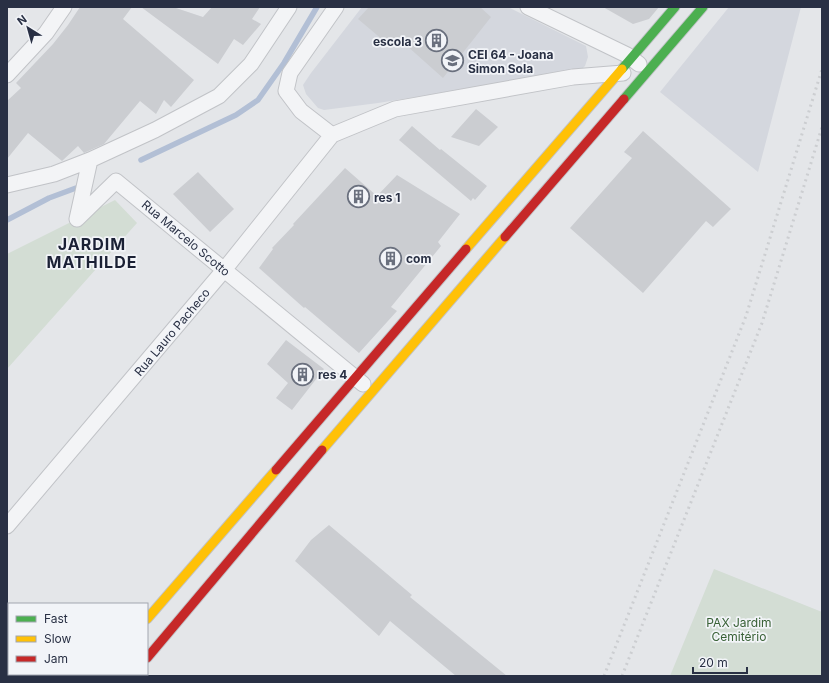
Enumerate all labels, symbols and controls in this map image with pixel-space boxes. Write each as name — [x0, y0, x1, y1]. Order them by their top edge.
north arrow — [8, 8, 48, 48]
text: N — [14, 12, 30, 28]
building icon: escola 3 — [424, 28, 450, 54]
place label: escola 3 — [373, 34, 422, 49]
place label: CEI 64 - Joana Simon Sola — [468, 47, 554, 76]
school or university icon: CEI 64 - Joana Simon Sola — [440, 48, 466, 74]
building icon: res 1 — [346, 184, 372, 210]
place label: res 1 — [374, 190, 400, 205]
street label: Rua Marcelo Scotto — [139, 197, 233, 279]
district label: JARDIM MATHILDE — [47, 234, 137, 272]
building icon: com — [377, 245, 403, 271]
place label: com — [406, 251, 431, 266]
street label: Rua Lauro Pacheco — [131, 285, 213, 379]
building icon: res 4 — [290, 361, 316, 387]
place label: res 4 — [318, 367, 347, 382]
legend — [8, 603, 148, 675]
text: Fast — [44, 611, 68, 626]
park label: PAX Jardim Cemitério — [706, 615, 772, 644]
text: Slow — [44, 631, 72, 646]
scale bar — [693, 649, 747, 675]
text: Jam — [44, 651, 68, 666]
text: 20 m — [699, 655, 728, 670]

